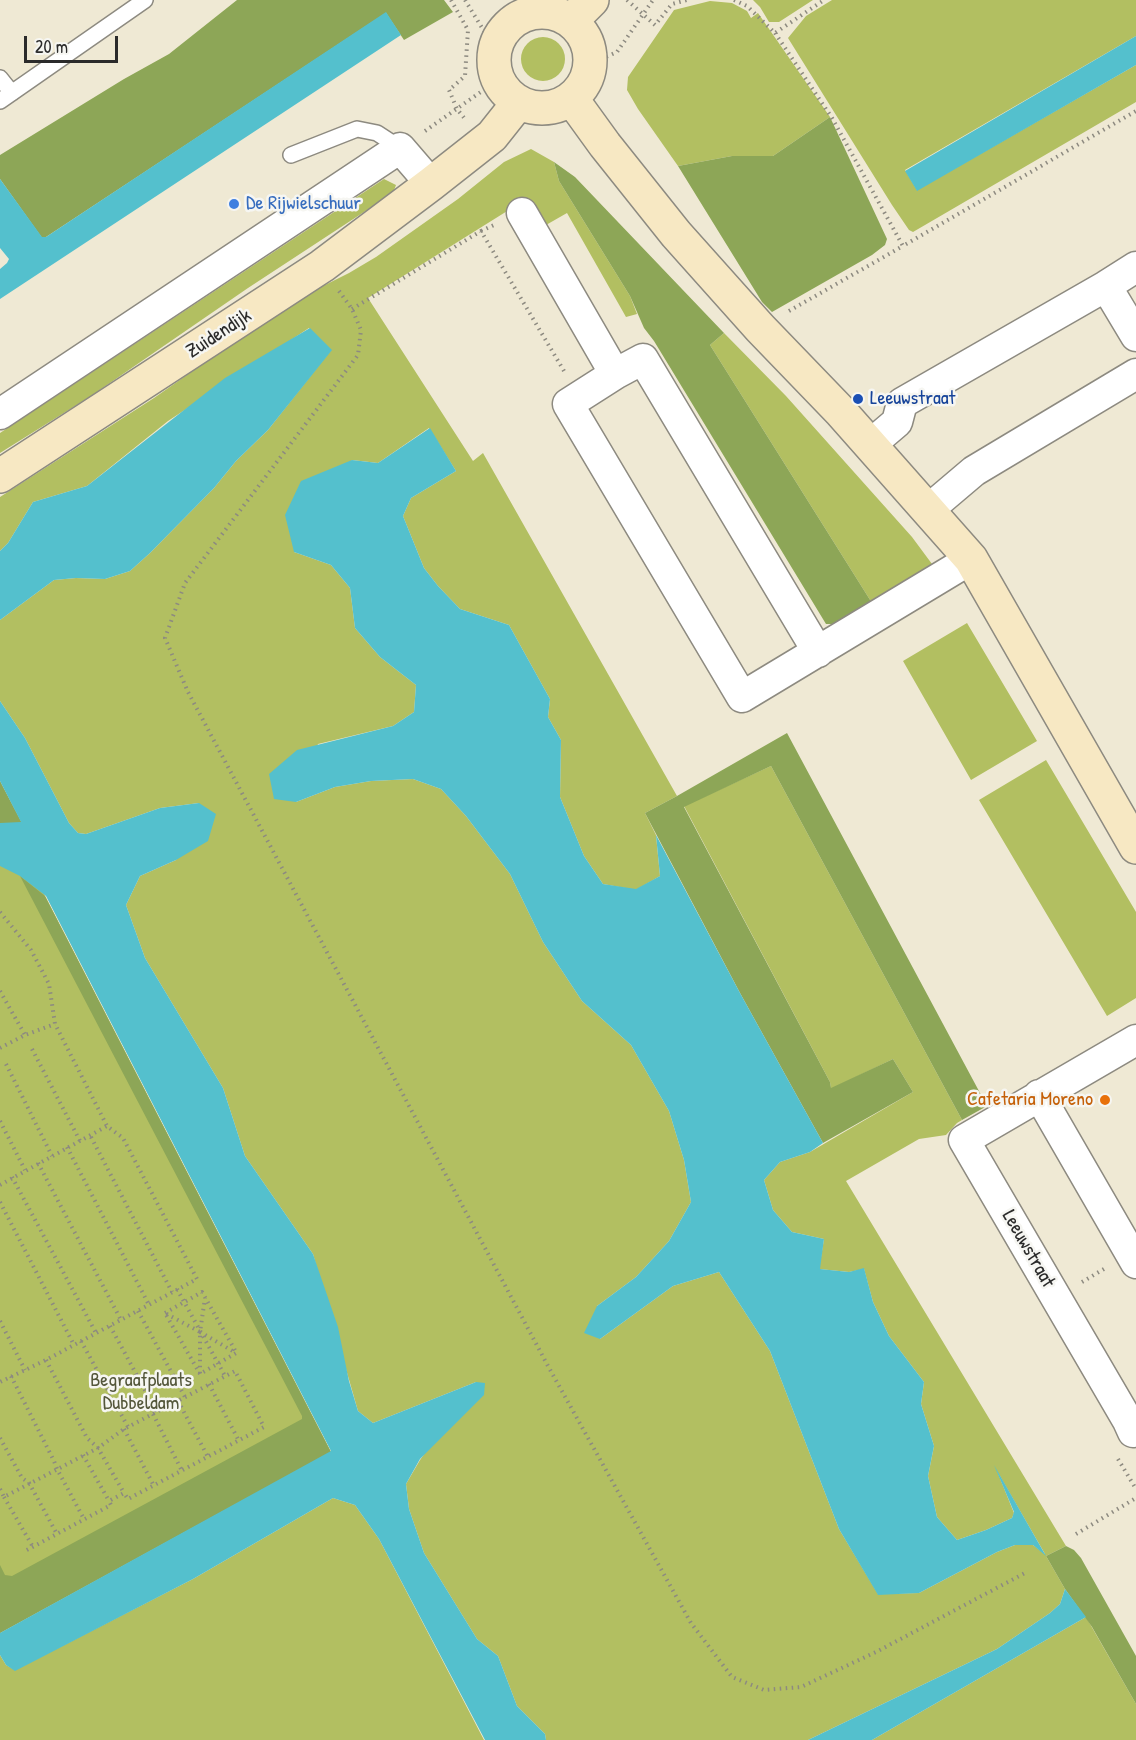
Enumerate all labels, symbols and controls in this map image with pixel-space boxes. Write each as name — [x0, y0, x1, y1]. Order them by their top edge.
scale bar — [27, 24, 122, 62]
text: 20 m — [35, 34, 68, 59]
place label: De Rijwielschuur — [246, 192, 361, 216]
marker: De Rijwielschuur — [227, 197, 241, 211]
street label: Zuidendijk — [182, 304, 256, 364]
place label: Leeuwstraat — [870, 387, 955, 411]
marker: Leeuwstraat — [851, 392, 865, 406]
place label: Cafetaria Moreno — [967, 1088, 1093, 1112]
marker: Cafetaria Moreno — [1098, 1093, 1112, 1107]
street label: Leeuwstraat — [996, 1206, 1060, 1292]
park label: Begraafplaats Dubbeldam — [90, 1369, 192, 1416]

